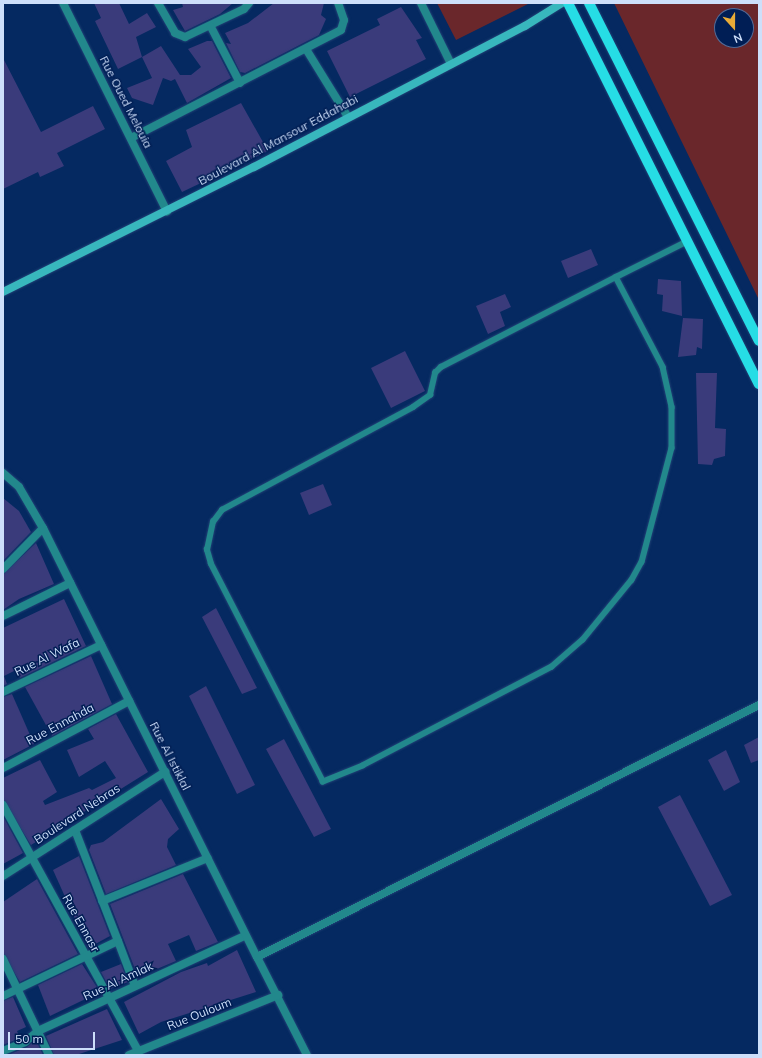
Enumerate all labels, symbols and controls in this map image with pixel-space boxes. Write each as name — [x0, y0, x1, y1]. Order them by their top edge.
north arrow — [714, 8, 754, 48]
text: N — [732, 30, 744, 46]
street label: Rue Oued Melouia — [97, 54, 155, 150]
street label: Boulevard Al Mansour Eddahabi — [196, 92, 360, 188]
street label: Rue Al Wafa — [12, 635, 82, 679]
street label: Rue Ennahda — [24, 700, 96, 748]
street label: Rue Al Istiklal — [147, 719, 193, 793]
street label: Boulevard Nebras — [31, 781, 123, 847]
street label: Rue Ennasr — [59, 892, 103, 954]
street label: Rue Al Amlak — [81, 959, 155, 1003]
street label: Rue Ouloum — [165, 995, 233, 1033]
scale bar — [10, 1024, 97, 1050]
text: 50 m — [15, 1031, 43, 1046]

